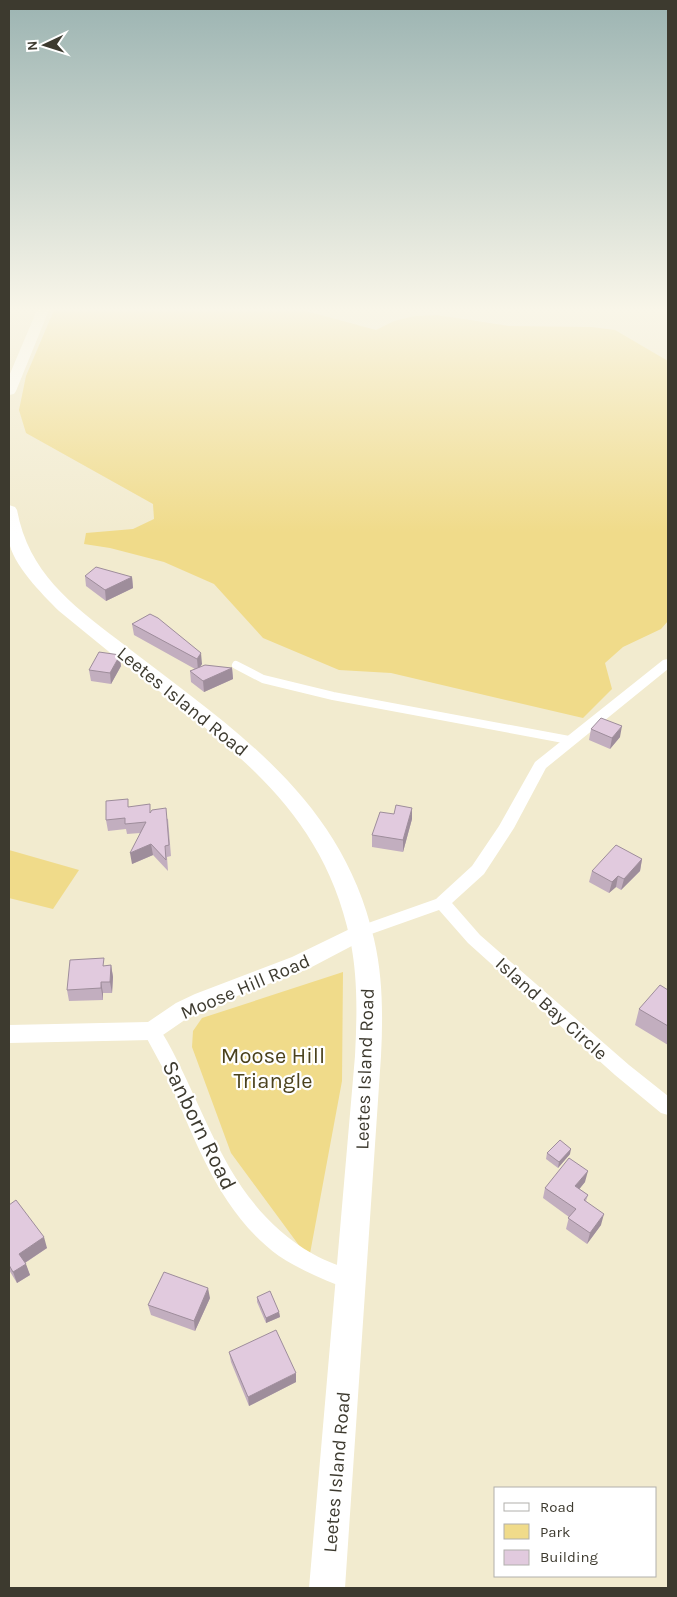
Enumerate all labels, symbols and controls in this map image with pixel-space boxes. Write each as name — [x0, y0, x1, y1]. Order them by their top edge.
north arrow — [20, 20, 70, 70]
text: N — [24, 40, 41, 51]
street label: Leetes Island Road — [113, 642, 252, 761]
street label: Moose Hill Road — [177, 950, 313, 1024]
street label: Island Bay Circle — [491, 953, 612, 1065]
street label: Leetes Island Road — [351, 988, 379, 1150]
park label: Moose Hill Triangle — [221, 1043, 325, 1094]
street label: Sanborn Road — [157, 1056, 242, 1194]
street label: Leetes Island Road — [319, 1391, 355, 1554]
legend — [494, 1487, 657, 1577]
text: Road — [540, 1498, 575, 1516]
text: Park — [540, 1523, 570, 1541]
text: Building — [540, 1548, 598, 1566]

